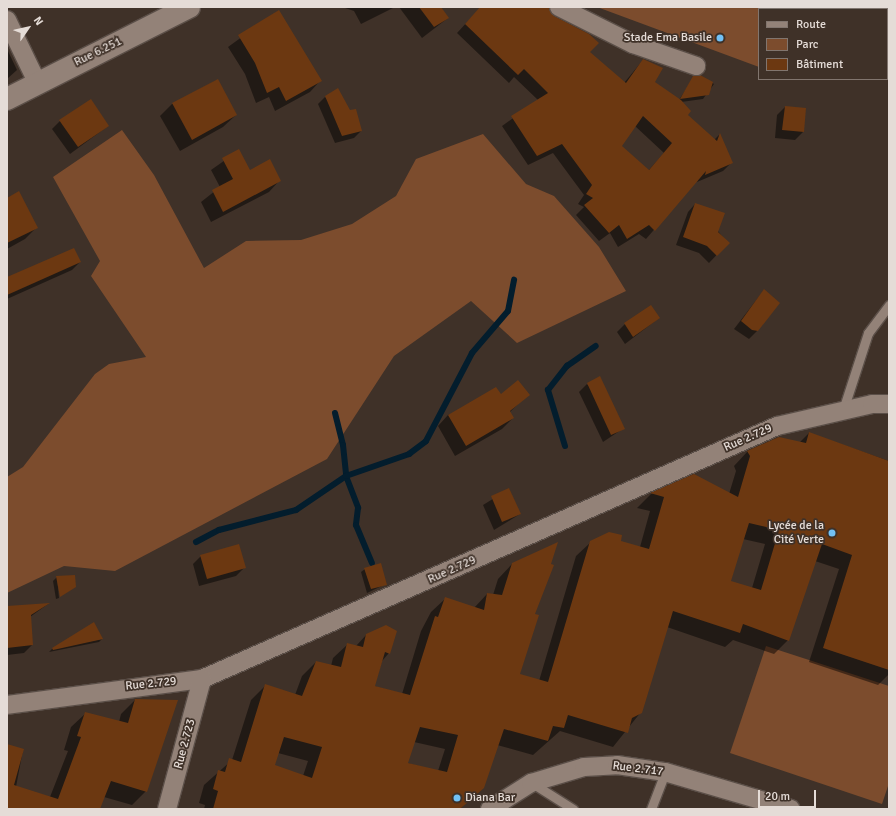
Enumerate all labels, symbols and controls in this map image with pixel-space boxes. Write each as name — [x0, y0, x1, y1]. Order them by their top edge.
north arrow — [8, 8, 48, 48]
legend — [758, 8, 888, 80]
text: N — [31, 14, 46, 28]
text: Route — [796, 17, 826, 32]
place label: Stade Ema Basile — [624, 31, 712, 45]
marker: Stade Ema Basile — [715, 33, 725, 43]
street label: Rue 6.251 — [72, 34, 124, 70]
text: Parc — [796, 37, 818, 52]
text: Bâtiment — [796, 57, 843, 72]
street label: Rue 2.729 — [722, 421, 774, 455]
place label: Lycée de la Cité Verte — [768, 519, 824, 547]
marker: Lycée de la Cité Verte — [827, 528, 837, 538]
street label: Rue 2.729 — [426, 553, 478, 587]
street label: Rue 2.729 — [125, 674, 177, 694]
street label: Rue 2.723 — [171, 717, 199, 771]
street label: Rue 2.717 — [612, 759, 664, 779]
scale bar — [760, 782, 818, 808]
text: 20 m — [765, 789, 790, 804]
place label: Diana Bar — [465, 791, 515, 805]
marker: Diana Bar — [452, 793, 462, 803]

